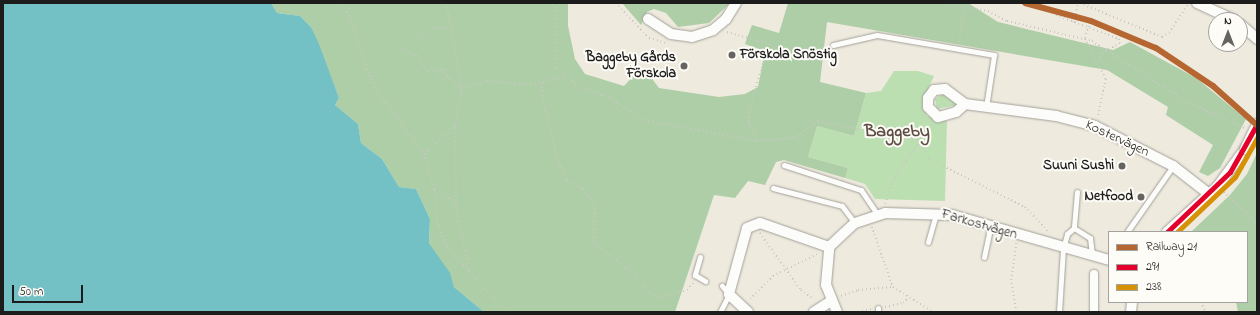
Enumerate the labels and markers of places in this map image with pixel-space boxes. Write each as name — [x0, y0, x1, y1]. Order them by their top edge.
place label: Förskola Snöstig — [740, 47, 837, 63]
place label: Baggeby Gårds Förskola — [586, 50, 676, 82]
marker: Förskola Snöstig — [727, 50, 737, 60]
marker: Baggeby Gårds Förskola — [679, 61, 689, 71]
place label: Suuni Sushi — [1043, 158, 1114, 174]
marker: Suuni Sushi — [1117, 161, 1127, 171]
place label: Netfood — [1084, 189, 1133, 205]
marker: Netfood — [1136, 192, 1146, 202]

